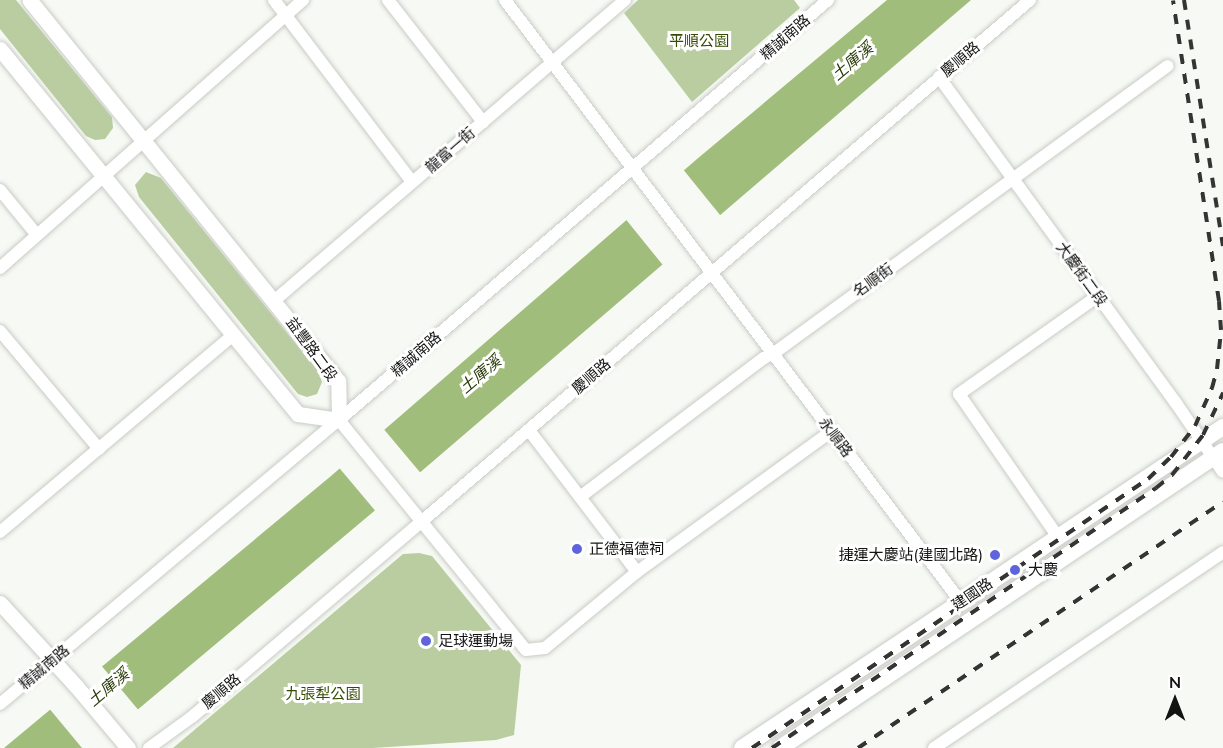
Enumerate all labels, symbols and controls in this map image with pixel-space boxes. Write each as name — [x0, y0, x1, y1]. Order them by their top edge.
street label: 精誠南路 — [756, 11, 814, 63]
park label: 平順公園 — [669, 32, 729, 50]
water label: 土庫溪 — [827, 38, 877, 84]
street label: 慶順路 — [937, 38, 983, 80]
street label: 龍富一街 — [421, 124, 479, 176]
street label: 大慶街二段 — [1053, 238, 1111, 310]
street label: 名順街 — [850, 259, 896, 301]
street label: 益豐路二段 — [283, 313, 341, 385]
street label: 精誠南路 — [387, 328, 445, 380]
water label: 土庫溪 — [455, 351, 505, 397]
street label: 慶順路 — [568, 354, 614, 398]
street label: 永順路 — [815, 414, 857, 460]
place label: 正德福德祠 — [589, 540, 664, 558]
marker: 正德福德祠 — [570, 542, 584, 556]
place label: 捷運大慶站(建國北路) — [838, 546, 983, 564]
marker: 捷運大慶站(建國北路) — [988, 548, 1002, 562]
marker: 大慶 — [1006, 561, 1024, 579]
place label: 大慶 — [1028, 561, 1058, 579]
street label: 建國路 — [948, 574, 996, 614]
place label: 足球運動場 — [438, 632, 513, 650]
marker: 足球運動場 — [419, 634, 433, 648]
street label: 精誠南路 — [15, 641, 73, 693]
water label: 土庫溪 — [83, 664, 133, 710]
street label: 慶順路 — [198, 670, 244, 712]
north arrow — [1145, 670, 1205, 730]
text: N — [1169, 672, 1181, 692]
park label: 九張犁公園 — [286, 685, 360, 703]

